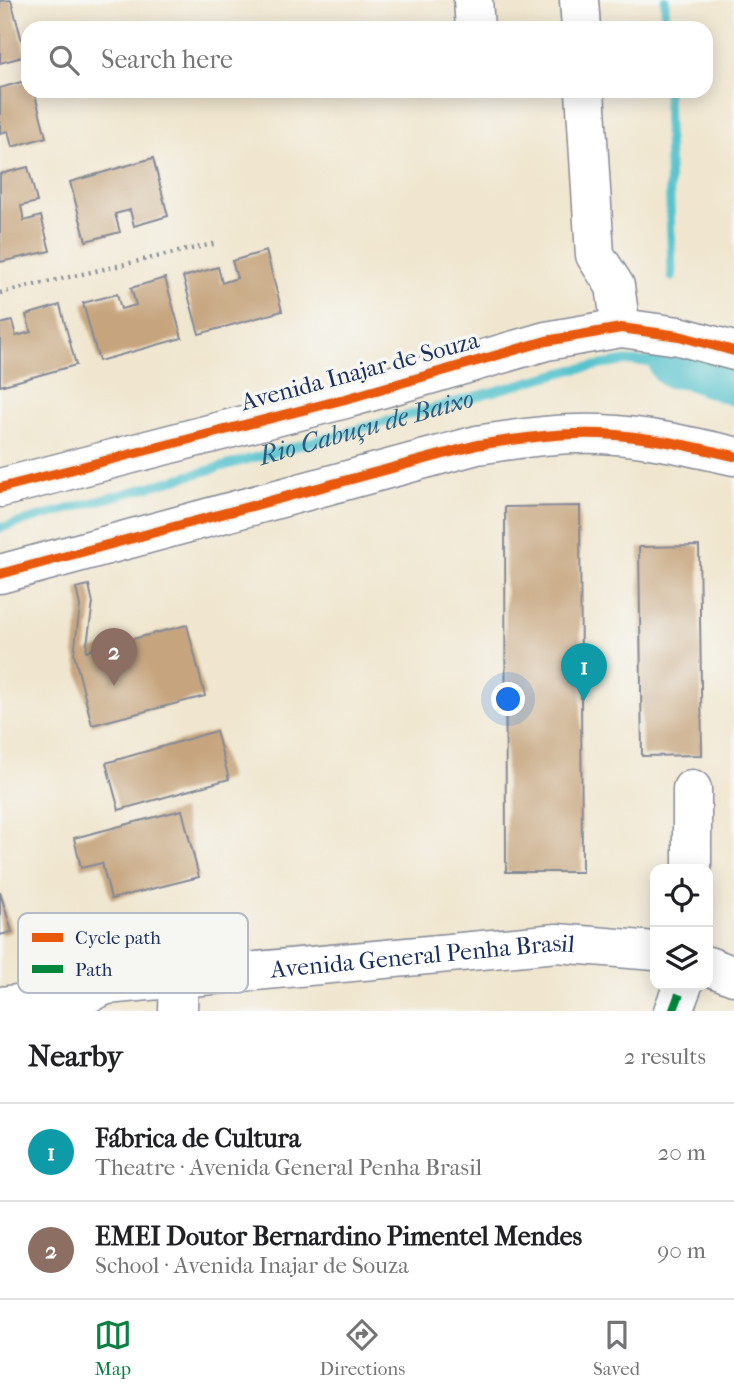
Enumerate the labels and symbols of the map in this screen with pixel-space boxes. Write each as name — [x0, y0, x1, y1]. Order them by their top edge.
street label: Avenida Inajar de Souza — [237, 325, 483, 417]
water label: Rio Cabuçu de Baixo — [254, 383, 477, 472]
pin: 2 — [91, 628, 137, 686]
pin: 1 — [561, 643, 607, 701]
your location — [491, 682, 525, 716]
legend — [18, 913, 248, 993]
text: Cycle path — [75, 927, 161, 949]
street label: Avenida General Penha Brasil — [268, 929, 576, 984]
text: Path — [75, 959, 113, 981]

